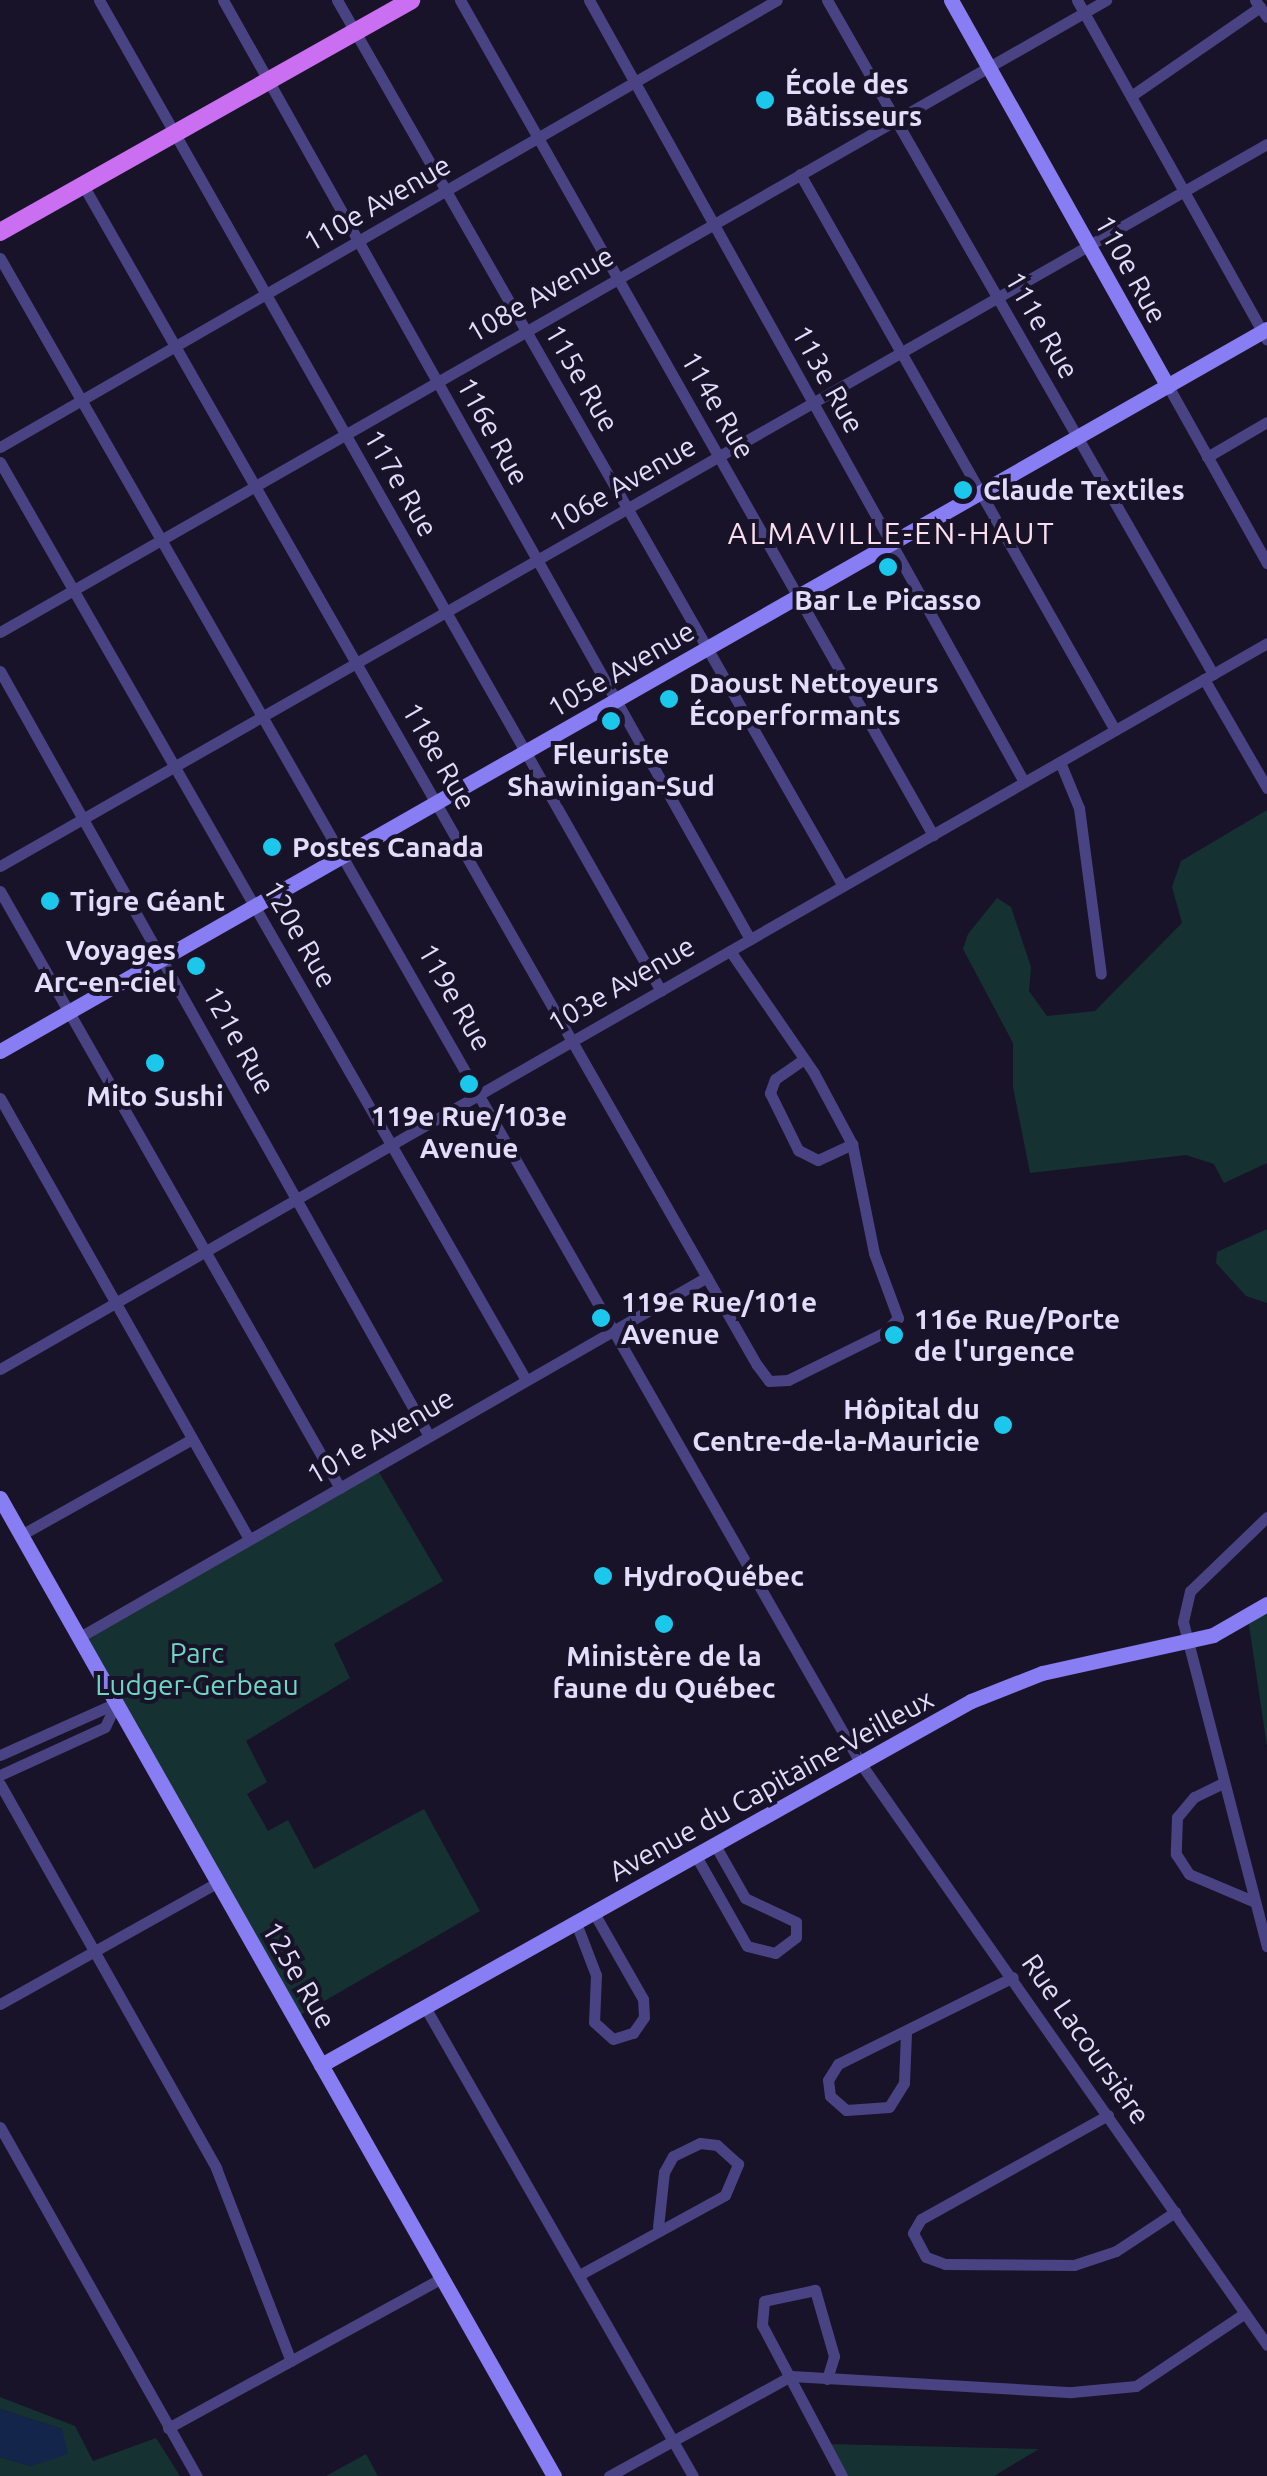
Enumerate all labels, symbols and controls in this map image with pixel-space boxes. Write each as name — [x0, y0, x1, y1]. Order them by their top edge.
place label: École des Bâtisseurs — [785, 67, 922, 133]
marker: École des Bâtisseurs — [754, 89, 776, 111]
street label: 110e Avenue — [298, 148, 456, 258]
street label: 110e Rue — [1088, 209, 1174, 329]
street label: 108e Avenue — [461, 239, 619, 349]
street label: 111e Rue — [998, 265, 1086, 385]
street label: 115e Rue — [538, 318, 626, 438]
street label: 113e Rue — [785, 319, 871, 439]
street label: 114e Rue — [674, 345, 762, 465]
street label: 116e Rue — [450, 371, 536, 491]
street label: 117e Rue — [357, 423, 445, 543]
street label: 106e Avenue — [543, 429, 701, 539]
place label: Claude Textiles — [983, 473, 1185, 507]
marker: Claude Textiles — [952, 479, 974, 501]
district label: ALMAVILLE-EN-HAUT — [728, 515, 1056, 551]
marker: Bar Le Picasso — [877, 556, 899, 578]
place label: Bar Le Picasso — [794, 583, 982, 617]
street label: 105e Avenue — [542, 614, 700, 724]
place label: Daoust Nettoyeurs Écoperformants — [689, 666, 939, 732]
marker: Daoust Nettoyeurs Écoperformants — [658, 688, 680, 710]
street label: 118e Rue — [395, 696, 483, 816]
marker: Fleuriste Shawinigan-Sud — [600, 710, 622, 732]
place label: Fleuriste Shawinigan-Sud — [507, 737, 715, 803]
place label: Postes Canada — [292, 830, 484, 864]
marker: Postes Canada — [261, 836, 283, 858]
street label: 120e Rue — [256, 874, 344, 994]
place label: Tigre Géant — [70, 884, 225, 918]
marker: Tigre Géant — [39, 890, 61, 912]
street label: 103e Avenue — [542, 929, 700, 1039]
place label: Voyages Arc-en-ciel — [34, 933, 176, 999]
street label: 119e Rue — [411, 937, 499, 1057]
marker: Voyages Arc-en-ciel — [185, 955, 207, 977]
street label: 121e Rue — [196, 980, 282, 1100]
marker: Mito Sushi — [144, 1052, 166, 1074]
marker: 119e Rue/103e Avenue — [458, 1073, 480, 1095]
place label: Mito Sushi — [86, 1079, 224, 1113]
place label: 119e Rue/103e Avenue — [371, 1099, 567, 1165]
place label: 119e Rue/101e Avenue — [621, 1285, 817, 1351]
place label: 116e Rue/Porte de l'urgence — [914, 1302, 1120, 1368]
marker: 119e Rue/101e Avenue — [590, 1307, 612, 1329]
marker: 116e Rue/Porte de l'urgence — [883, 1324, 905, 1346]
street label: 101e Avenue — [301, 1381, 459, 1491]
place label: Hôpital du Centre-de-la-Mauricie — [692, 1392, 980, 1458]
marker: Hôpital du Centre-de-la-Mauricie — [990, 1412, 1016, 1438]
place label: HydroQuébec — [623, 1559, 804, 1593]
marker: HydroQuébec — [592, 1565, 614, 1587]
marker: Ministère de la faune du Québec — [653, 1613, 675, 1635]
park label: Parc Ludger-Gerbeau — [95, 1636, 299, 1702]
place label: Ministère de la faune du Québec — [552, 1639, 776, 1705]
street label: Avenue du Capitaine-Veilleux — [603, 1682, 939, 1888]
street label: 125e Rue — [255, 1915, 343, 2035]
street label: Rue Lacoursière — [1015, 1947, 1157, 2131]

